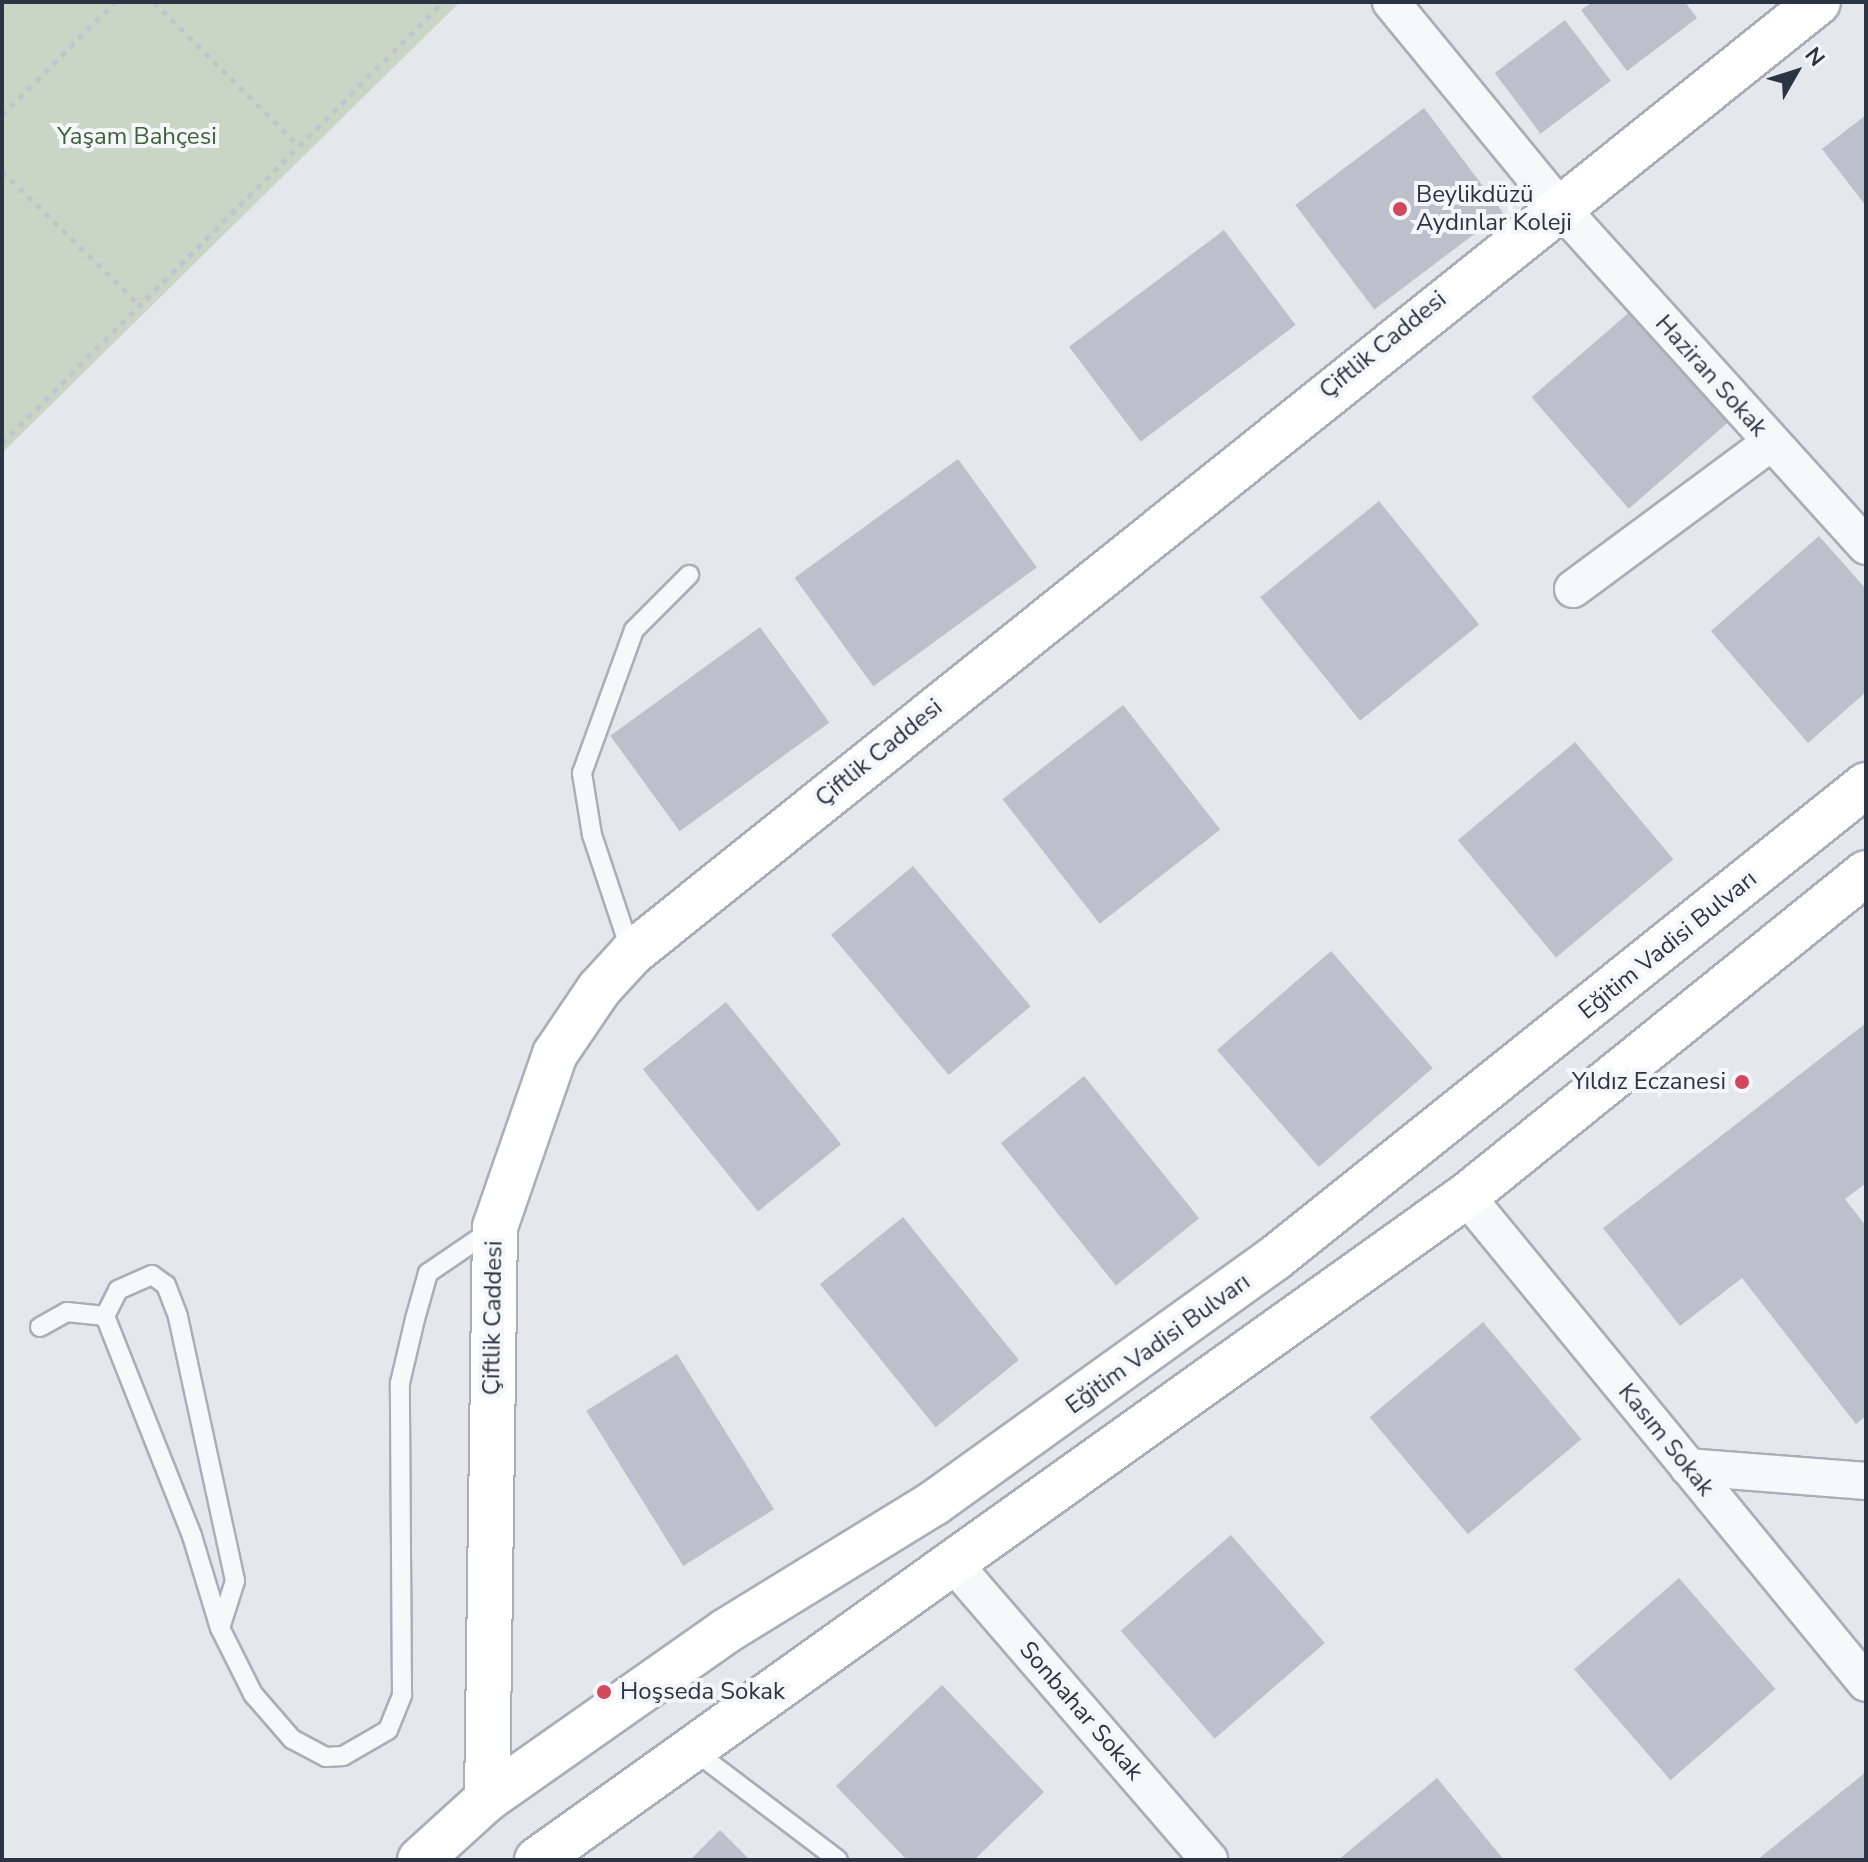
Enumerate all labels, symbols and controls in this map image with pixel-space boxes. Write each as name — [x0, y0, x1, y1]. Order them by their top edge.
north arrow — [1756, 32, 1836, 112]
text: N — [1798, 41, 1831, 73]
park label: Yaşam Bahçesi — [57, 123, 217, 151]
place label: Beylikdüzü Aydınlar Koleji — [1416, 181, 1572, 237]
marker: Beylikdüzü Aydınlar Koleji — [1391, 200, 1409, 218]
street label: Çiftlik Caddesi — [1314, 285, 1452, 405]
street label: Haziran Sokak — [1649, 309, 1773, 443]
street label: Çiftlik Caddesi — [810, 693, 948, 813]
street label: Eğitim Vadisi Bulvarı — [1573, 864, 1763, 1026]
place label: Yıldız Eczanesi — [1572, 1068, 1726, 1096]
marker: Yıldız Eczanesi — [1733, 1073, 1751, 1091]
street label: Çiftlik Caddesi — [477, 1240, 509, 1396]
street label: Eğitim Vadisi Bulvarı — [1060, 1268, 1256, 1420]
street label: Kasım Sokak — [1612, 1378, 1720, 1502]
street label: Sonbahar Sokak — [1013, 1636, 1149, 1786]
place label: Hoşseda Sokak — [620, 1678, 785, 1706]
marker: Hoşseda Sokak — [595, 1683, 613, 1701]

